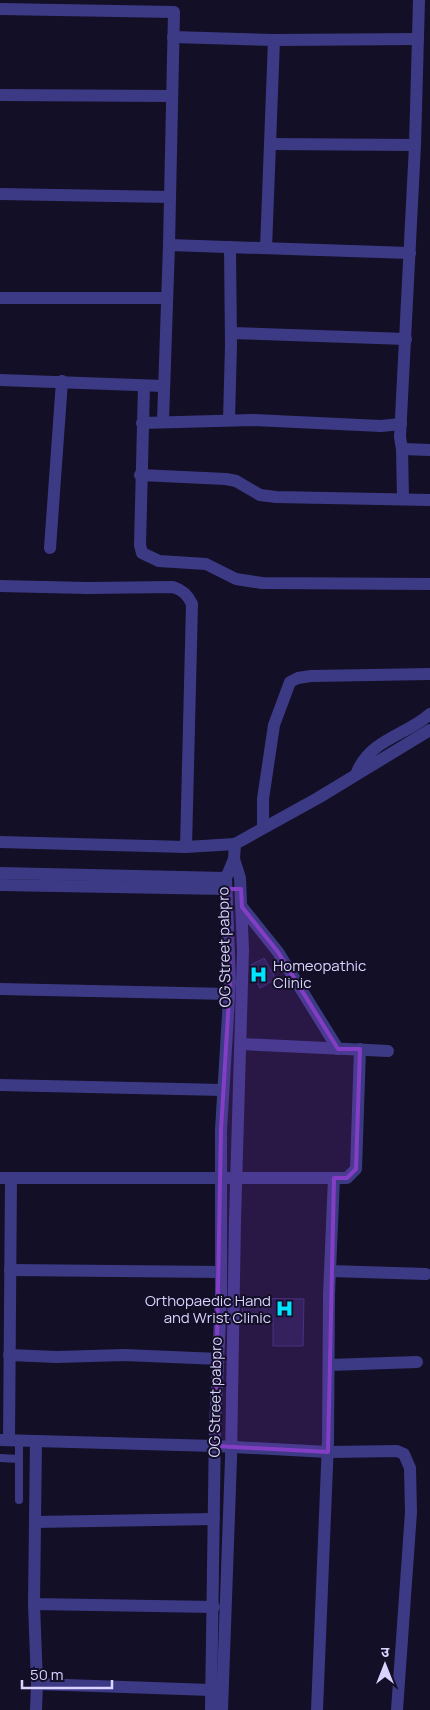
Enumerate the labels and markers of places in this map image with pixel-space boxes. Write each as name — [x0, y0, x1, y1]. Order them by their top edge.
place label: Homeopathic Clinic — [273, 955, 366, 993]
hospital icon: Homeopathic Clinic — [249, 964, 269, 984]
place label: Orthopaedic Hand and Wrist Clinic — [145, 1290, 271, 1328]
hospital icon: Orthopaedic Hand and Wrist Clinic — [275, 1299, 295, 1319]

